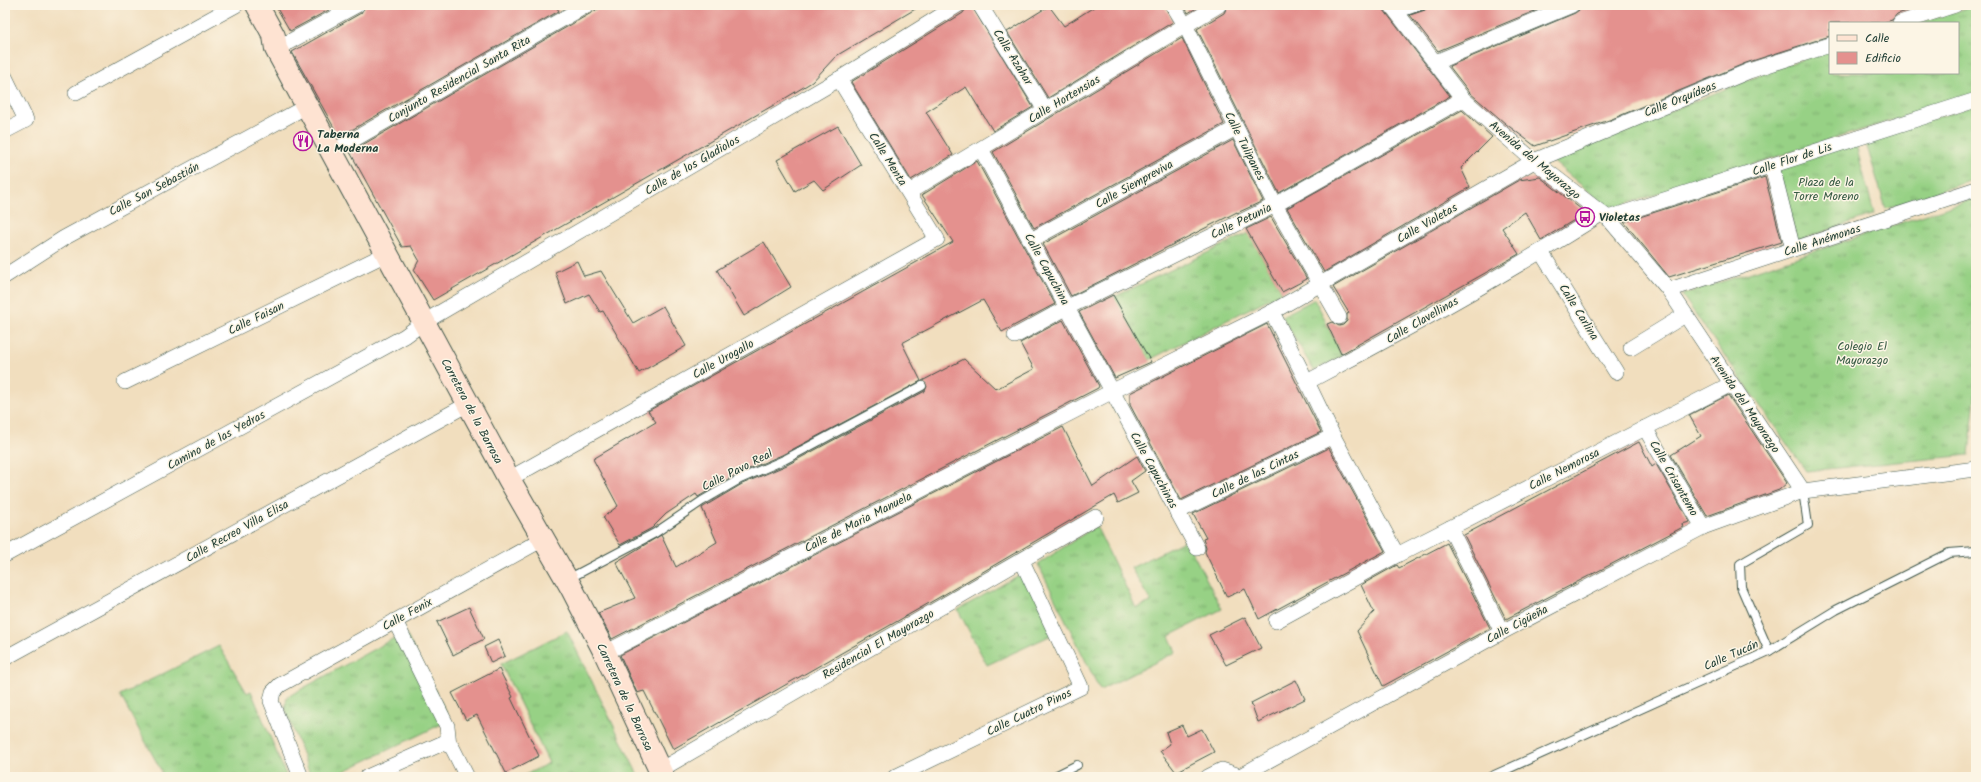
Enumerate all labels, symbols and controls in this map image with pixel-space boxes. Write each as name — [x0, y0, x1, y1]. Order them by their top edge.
legend — [1829, 22, 1959, 74]
street label: Calle Azahar — [988, 25, 1038, 90]
text: Calle — [1865, 29, 1890, 48]
street label: Conjunto Residencial Santa Rita — [384, 30, 535, 128]
text: Edificio — [1865, 49, 1901, 68]
street label: Calle Hortensias — [1024, 70, 1104, 129]
street label: Calle Orquídeas — [1641, 76, 1719, 123]
street label: Calle Tulipanes — [1219, 108, 1270, 184]
street label: Avenida del Mayorazgo — [1485, 116, 1585, 205]
place label: Taberna La Moderna — [317, 125, 378, 158]
street label: Calle Menta — [864, 129, 912, 190]
restaurant icon: Taberna La Moderna — [292, 130, 314, 152]
street label: Calle de los Gladiolos — [641, 130, 743, 200]
street label: Calle Flor de Lis — [1750, 138, 1835, 181]
street label: Calle Siempreviva — [1092, 155, 1177, 214]
street label: Calle San Sebastián — [105, 157, 203, 221]
park label: Plaza de la Torre Moreno — [1793, 173, 1859, 206]
street label: Calle Petunia — [1207, 198, 1275, 244]
street label: Calle Violetas — [1393, 198, 1461, 248]
bus stop icon: Violetas — [1574, 206, 1596, 228]
place label: Violetas — [1599, 208, 1641, 227]
street label: Calle Anémonas — [1781, 219, 1863, 262]
street label: Calle Capuchina — [1019, 230, 1074, 309]
street label: Calle Carlina — [1554, 280, 1604, 345]
street label: Calle Clavellinas — [1382, 292, 1462, 349]
street label: Calle Faisan — [225, 297, 288, 340]
street label: Calle Urogallo — [689, 335, 758, 384]
park label: Colegio El Mayorazgo — [1836, 337, 1888, 370]
street label: Avenida del Mayorazgo — [1705, 351, 1785, 457]
street label: Carretera de la Barrosa — [436, 355, 508, 468]
street label: Camino de las Yedras — [164, 406, 269, 475]
street label: Calle Capuchinas — [1125, 428, 1182, 512]
street label: Calle Crisantemo — [1644, 437, 1703, 520]
street label: Calle Nemorosa — [1525, 443, 1603, 496]
street label: Calle Pavo Real — [698, 444, 776, 496]
street label: Calle de las Cintas — [1208, 445, 1302, 504]
street label: Calle de Maria Manuela — [801, 487, 916, 558]
street label: Calle Recreo Villa Elisa — [182, 495, 293, 568]
street label: Calle Fenix — [379, 592, 437, 636]
street label: Calle Cigüeña — [1483, 600, 1552, 649]
street label: Residencial El Mayorazgo — [819, 605, 938, 684]
street label: Calle Tucán — [1701, 635, 1762, 676]
street label: Carretera de la Barrosa — [591, 640, 658, 755]
street label: Calle Cuatro Pinos — [983, 684, 1075, 741]

